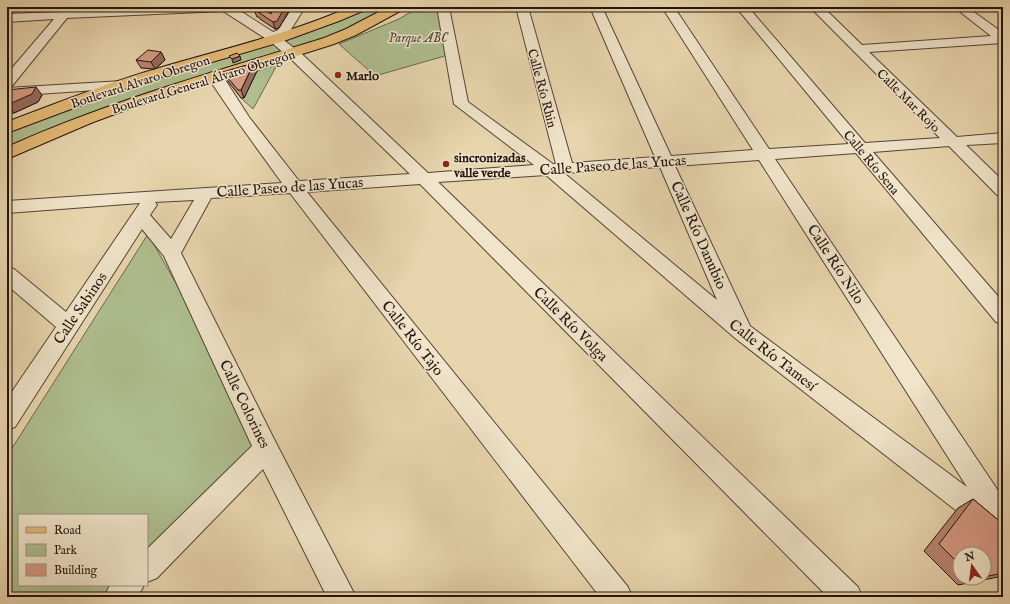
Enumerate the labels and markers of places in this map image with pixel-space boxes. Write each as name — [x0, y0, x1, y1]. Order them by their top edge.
place label: Marlo — [346, 68, 379, 85]
marker: Marlo — [333, 70, 343, 80]
place label: sincronizadas valle verde — [453, 150, 526, 182]
marker: sincronizadas valle verde — [441, 159, 451, 169]

